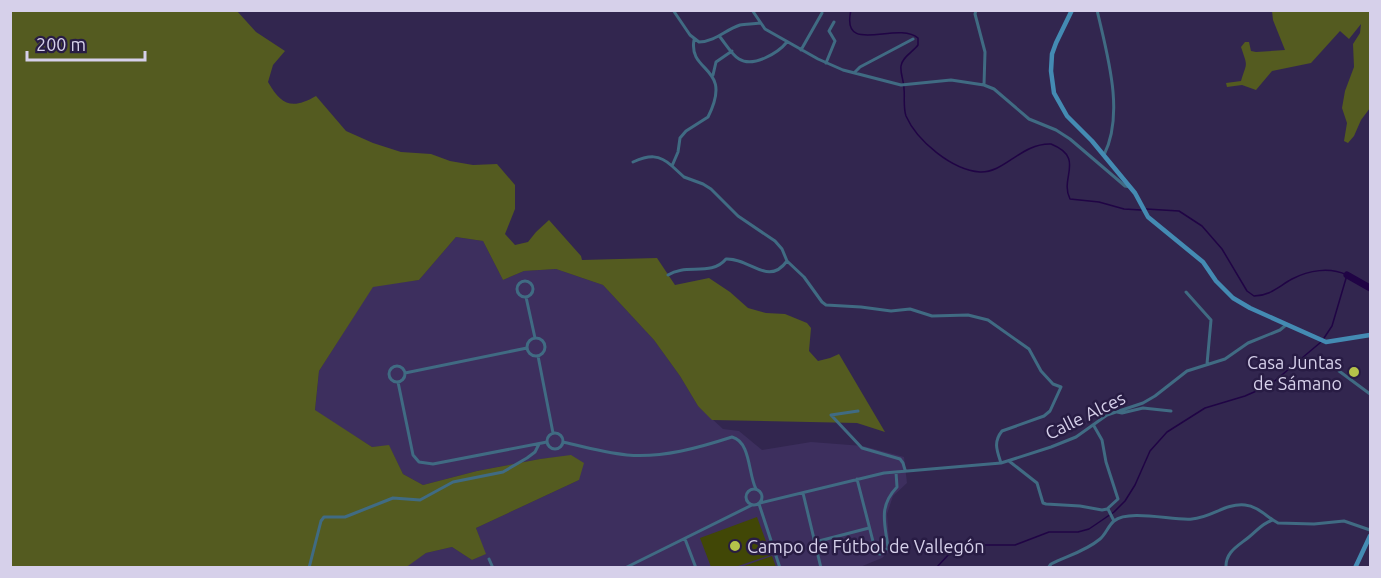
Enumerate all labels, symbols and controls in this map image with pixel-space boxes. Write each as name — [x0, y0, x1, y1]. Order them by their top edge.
scale bar — [27, 24, 146, 62]
text: 200 m — [36, 34, 86, 54]
place label: Casa Juntas de Sámano — [1247, 352, 1342, 393]
marker: Casa Juntas de Sámano — [1347, 365, 1361, 379]
street label: Calle Alces — [1042, 387, 1128, 443]
place label: Campo de Fútbol de Vallegón — [747, 536, 985, 556]
marker: Campo de Fútbol de Vallegón — [728, 539, 742, 553]

